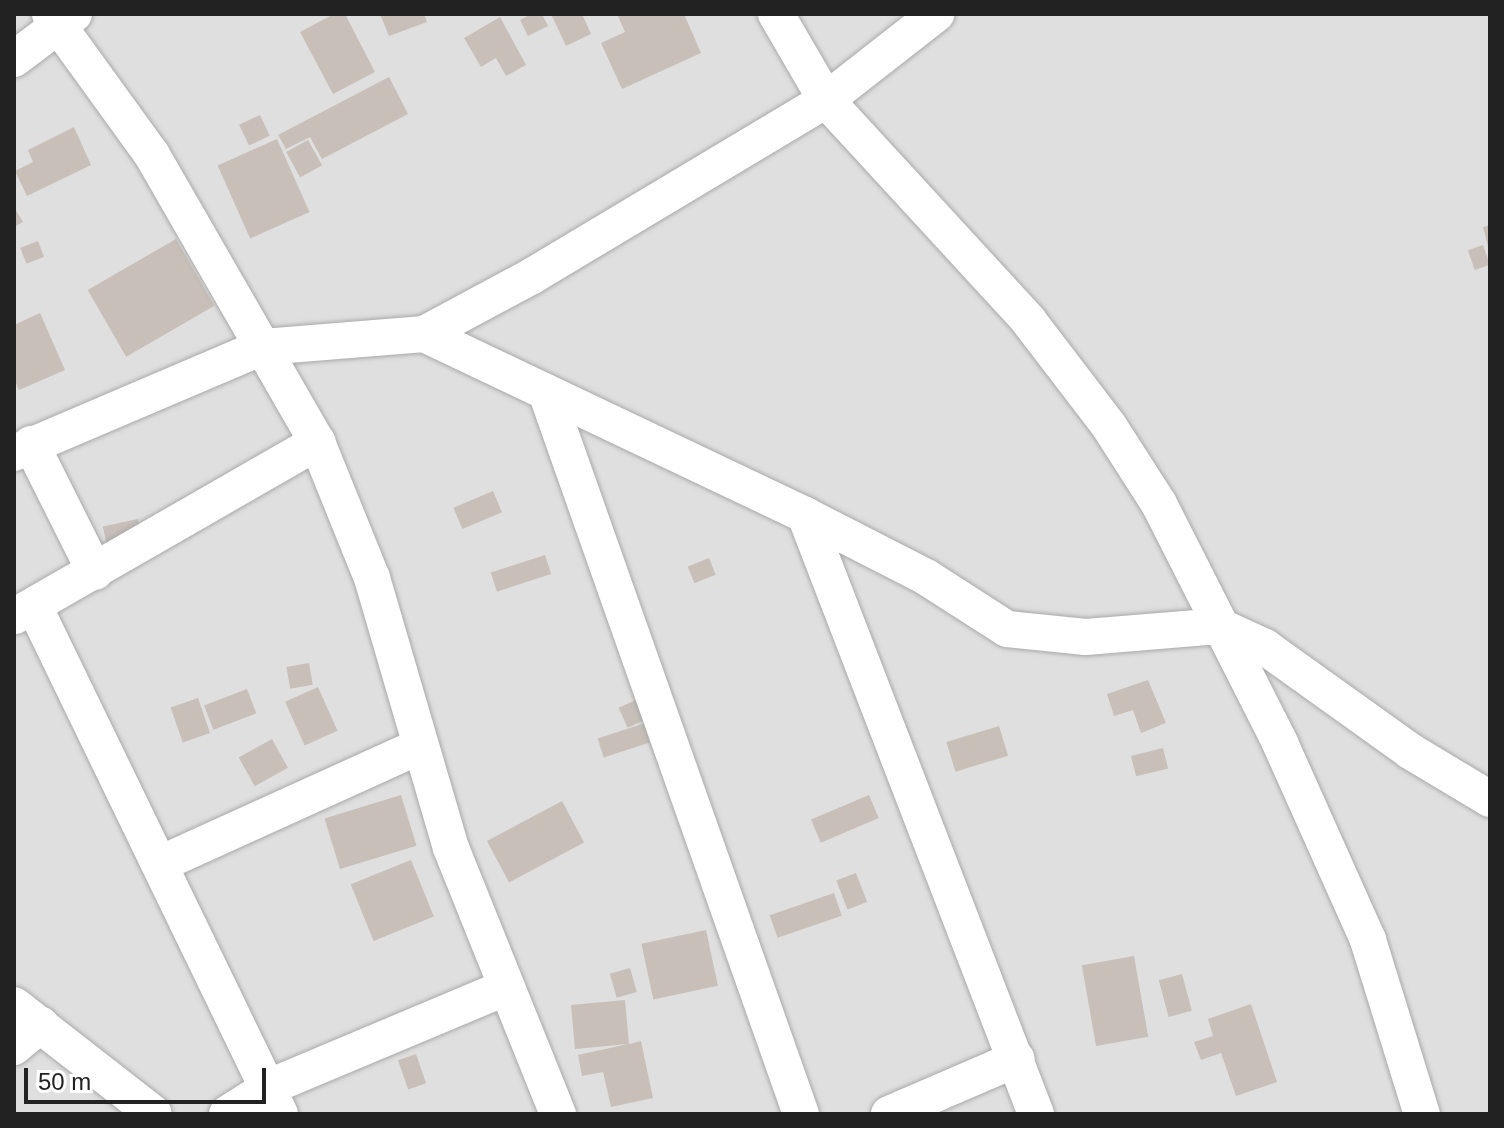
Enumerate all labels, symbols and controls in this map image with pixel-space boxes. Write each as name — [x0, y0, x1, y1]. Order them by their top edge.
scale bar — [28, 1052, 270, 1102]
text: 50 m — [38, 1068, 91, 1095]

